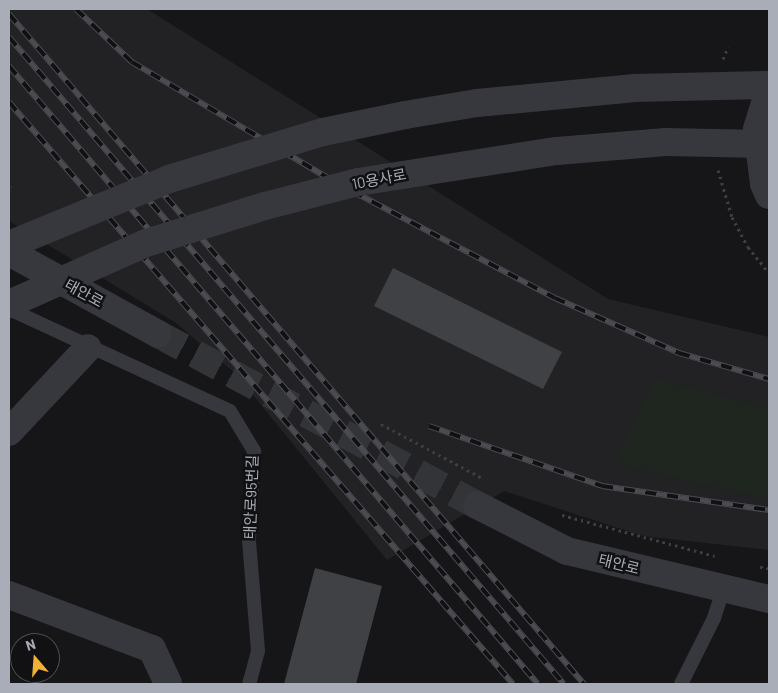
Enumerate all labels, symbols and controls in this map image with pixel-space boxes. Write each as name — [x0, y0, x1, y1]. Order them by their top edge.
street label: 10용사로 — [350, 165, 408, 193]
street label: 태안로 — [62, 275, 106, 311]
street label: 태안로95번길 — [241, 454, 261, 540]
street label: 태안로 — [597, 550, 641, 578]
north arrow — [10, 633, 60, 683]
text: N — [23, 635, 38, 654]

